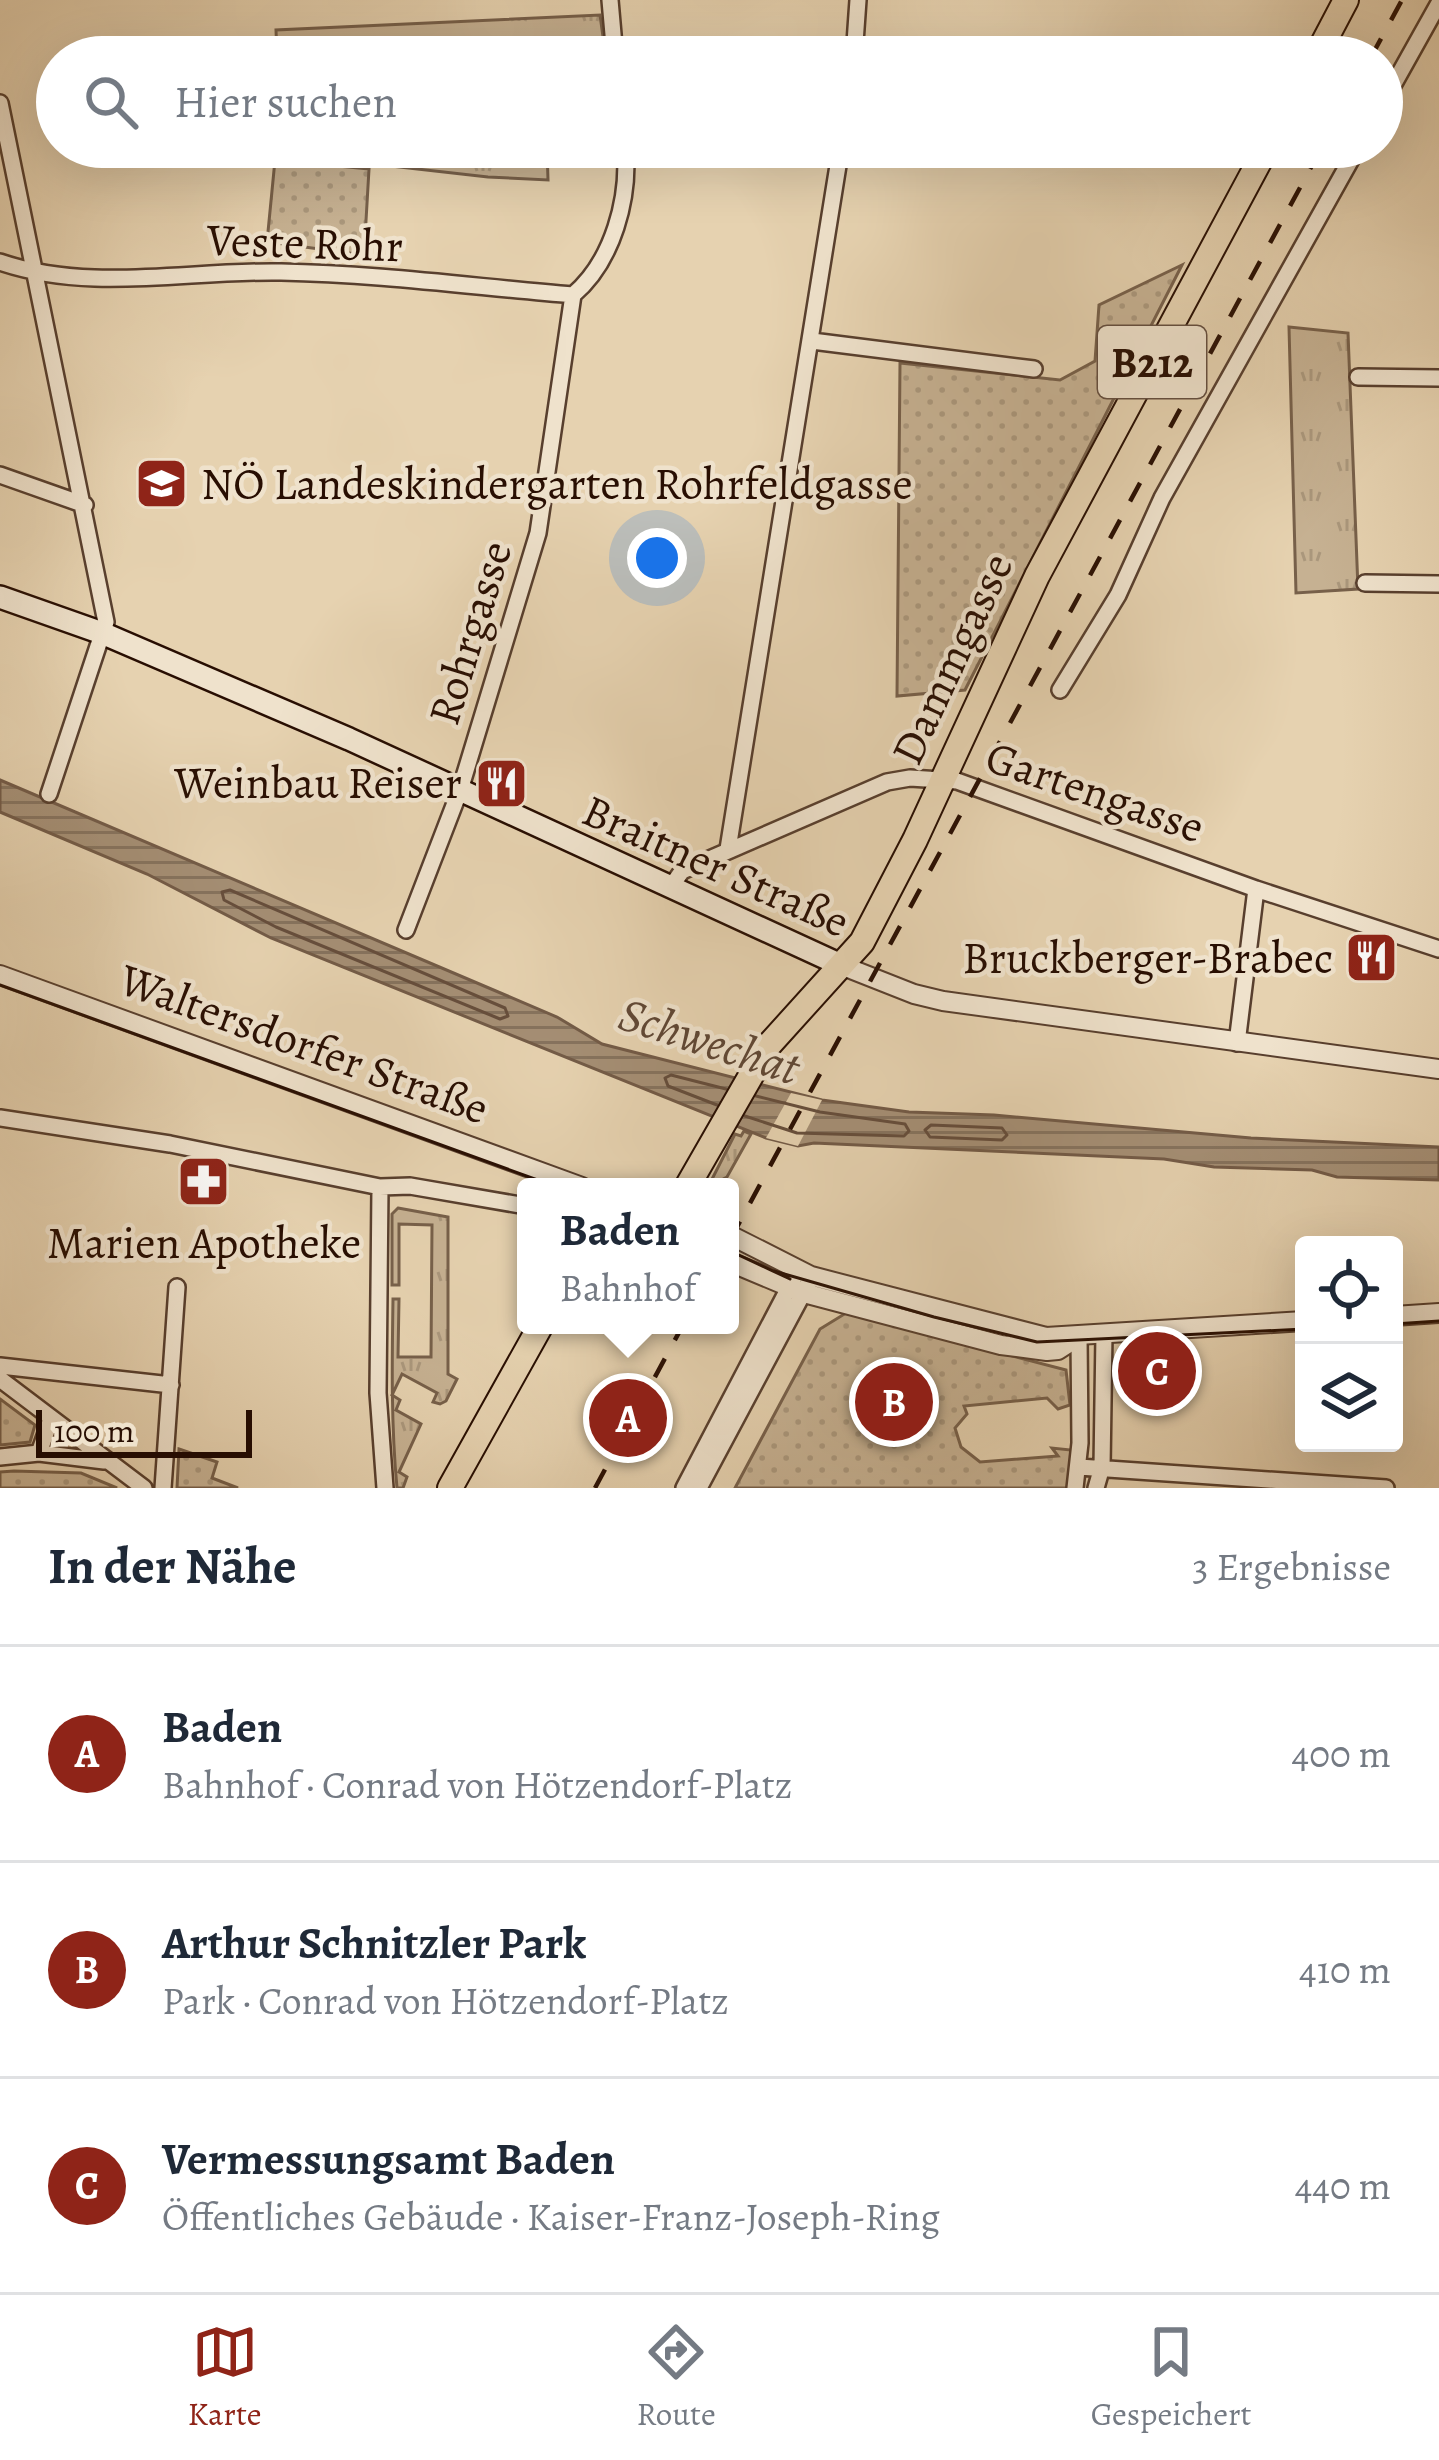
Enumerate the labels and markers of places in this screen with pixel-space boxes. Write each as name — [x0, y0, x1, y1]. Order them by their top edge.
place label: NÖ Landeskindergarten Rohrfeldgasse — [201, 453, 913, 515]
school or university icon: NÖ Landeskindergarten Rohrfeldgasse — [134, 456, 190, 512]
place label: Weinbau Reiser — [173, 752, 462, 814]
restaurant icon: Weinbau Reiser — [473, 755, 529, 811]
place label: Bruckberger-Brabec — [962, 927, 1333, 989]
restaurant icon: Bruckberger-Brabec — [1344, 930, 1400, 986]
pharmacy icon: Marien Apotheke — [176, 1154, 232, 1210]
place label: Marien Apotheke — [47, 1212, 361, 1274]
pin: C — [1118, 1326, 1196, 1416]
pin: B — [855, 1357, 933, 1447]
pin: A — [589, 1373, 667, 1463]

